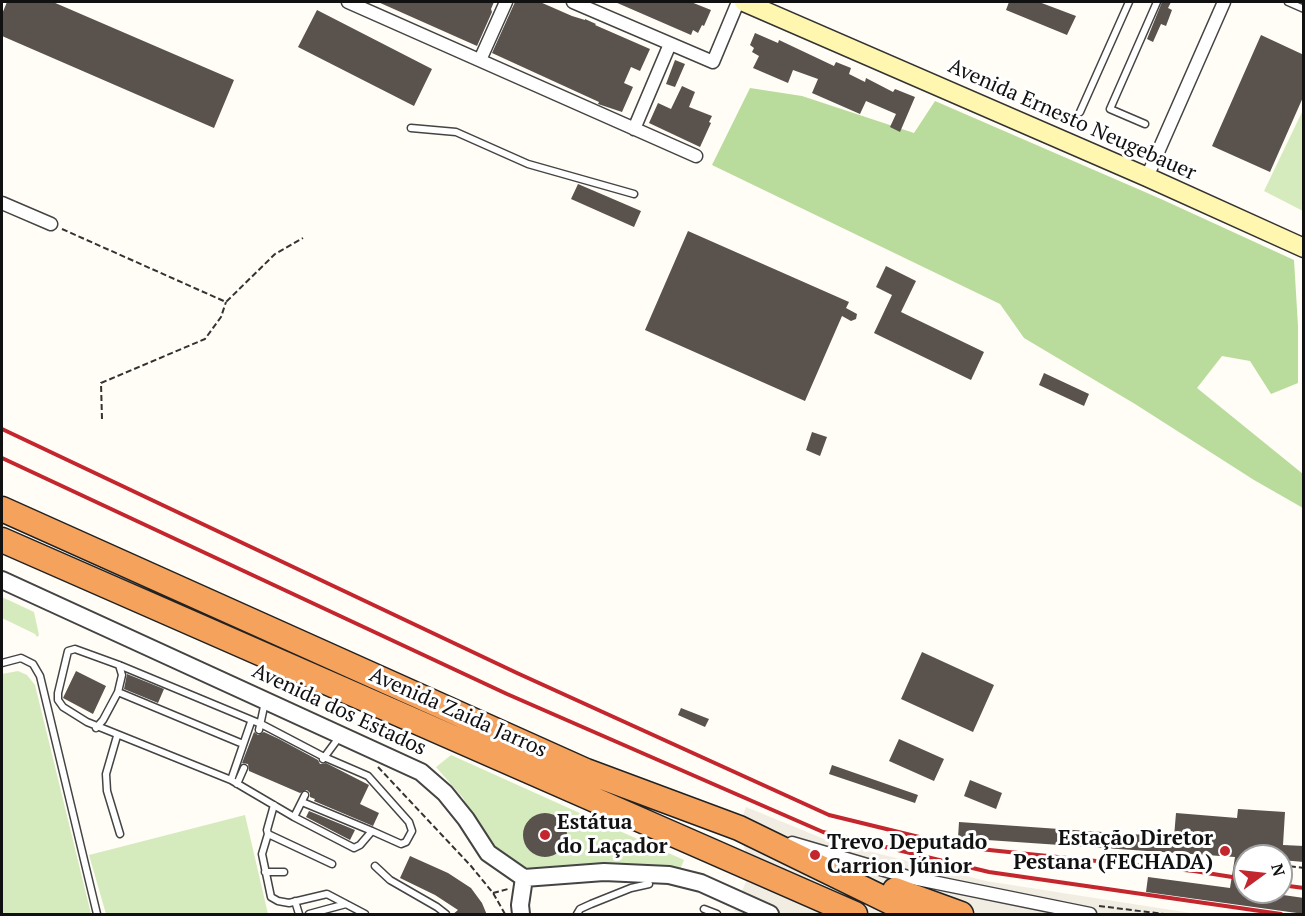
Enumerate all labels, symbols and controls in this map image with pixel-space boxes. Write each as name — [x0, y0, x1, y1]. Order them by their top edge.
street label: Avenida Ernesto Neugebauer — [944, 54, 1200, 186]
street label: Avenida dos Estados — [248, 659, 430, 761]
street label: Avenida Zaida Jarros — [365, 663, 551, 763]
place label: Estátua do Laçador — [557, 810, 668, 860]
place label: Estação Diretor Pestana (FECHADA) — [1013, 826, 1213, 876]
marker: Estátua do Laçador — [538, 828, 552, 842]
place label: Trevo Deputado Carrion Júnior — [827, 830, 987, 880]
marker: Estação Diretor Pestana (FECHADA) — [1218, 844, 1232, 858]
north arrow — [1233, 844, 1293, 904]
marker: Trevo Deputado Carrion Júnior — [808, 848, 822, 862]
text: N — [1266, 861, 1291, 879]

